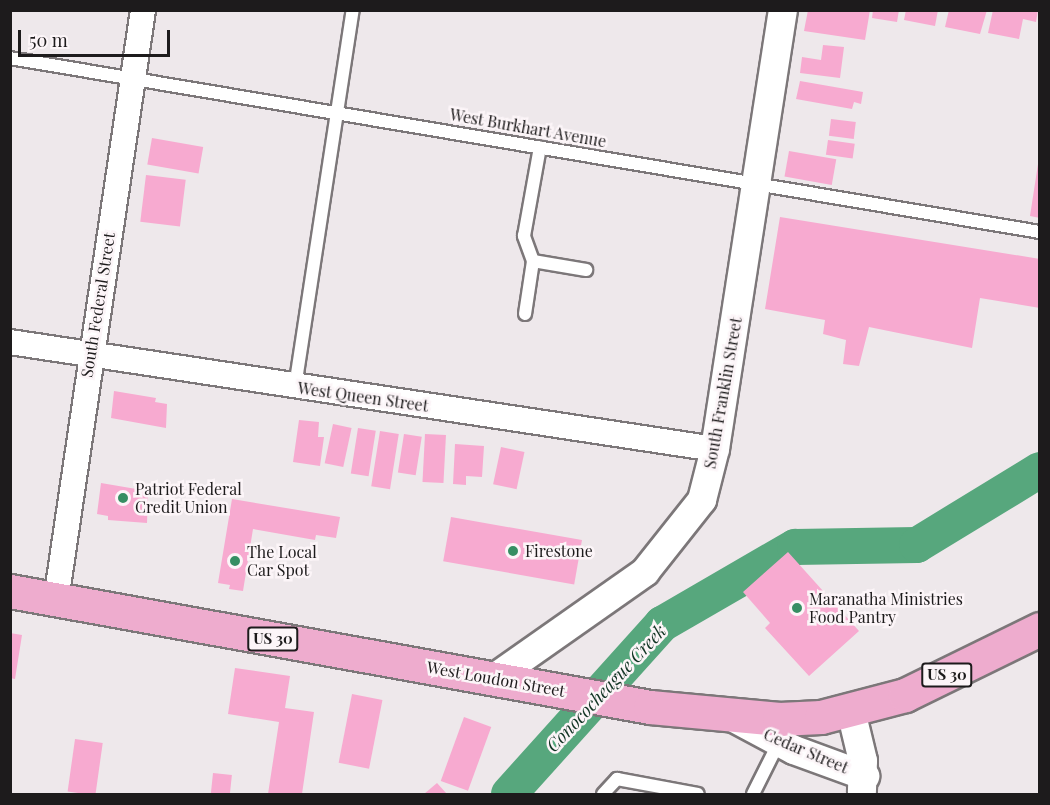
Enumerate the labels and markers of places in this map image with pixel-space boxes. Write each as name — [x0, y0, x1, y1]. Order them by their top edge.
place label: Patriot Federal Credit Union — [135, 479, 242, 517]
marker: Patriot Federal Credit Union — [116, 491, 130, 505]
place label: Firestone — [525, 541, 593, 561]
place label: The Local Car Spot — [247, 542, 317, 580]
marker: Firestone — [506, 544, 520, 558]
marker: The Local Car Spot — [228, 554, 242, 568]
place label: Maranatha Ministries Food Pantry — [809, 589, 963, 627]
marker: Maranatha Ministries Food Pantry — [790, 601, 804, 615]

